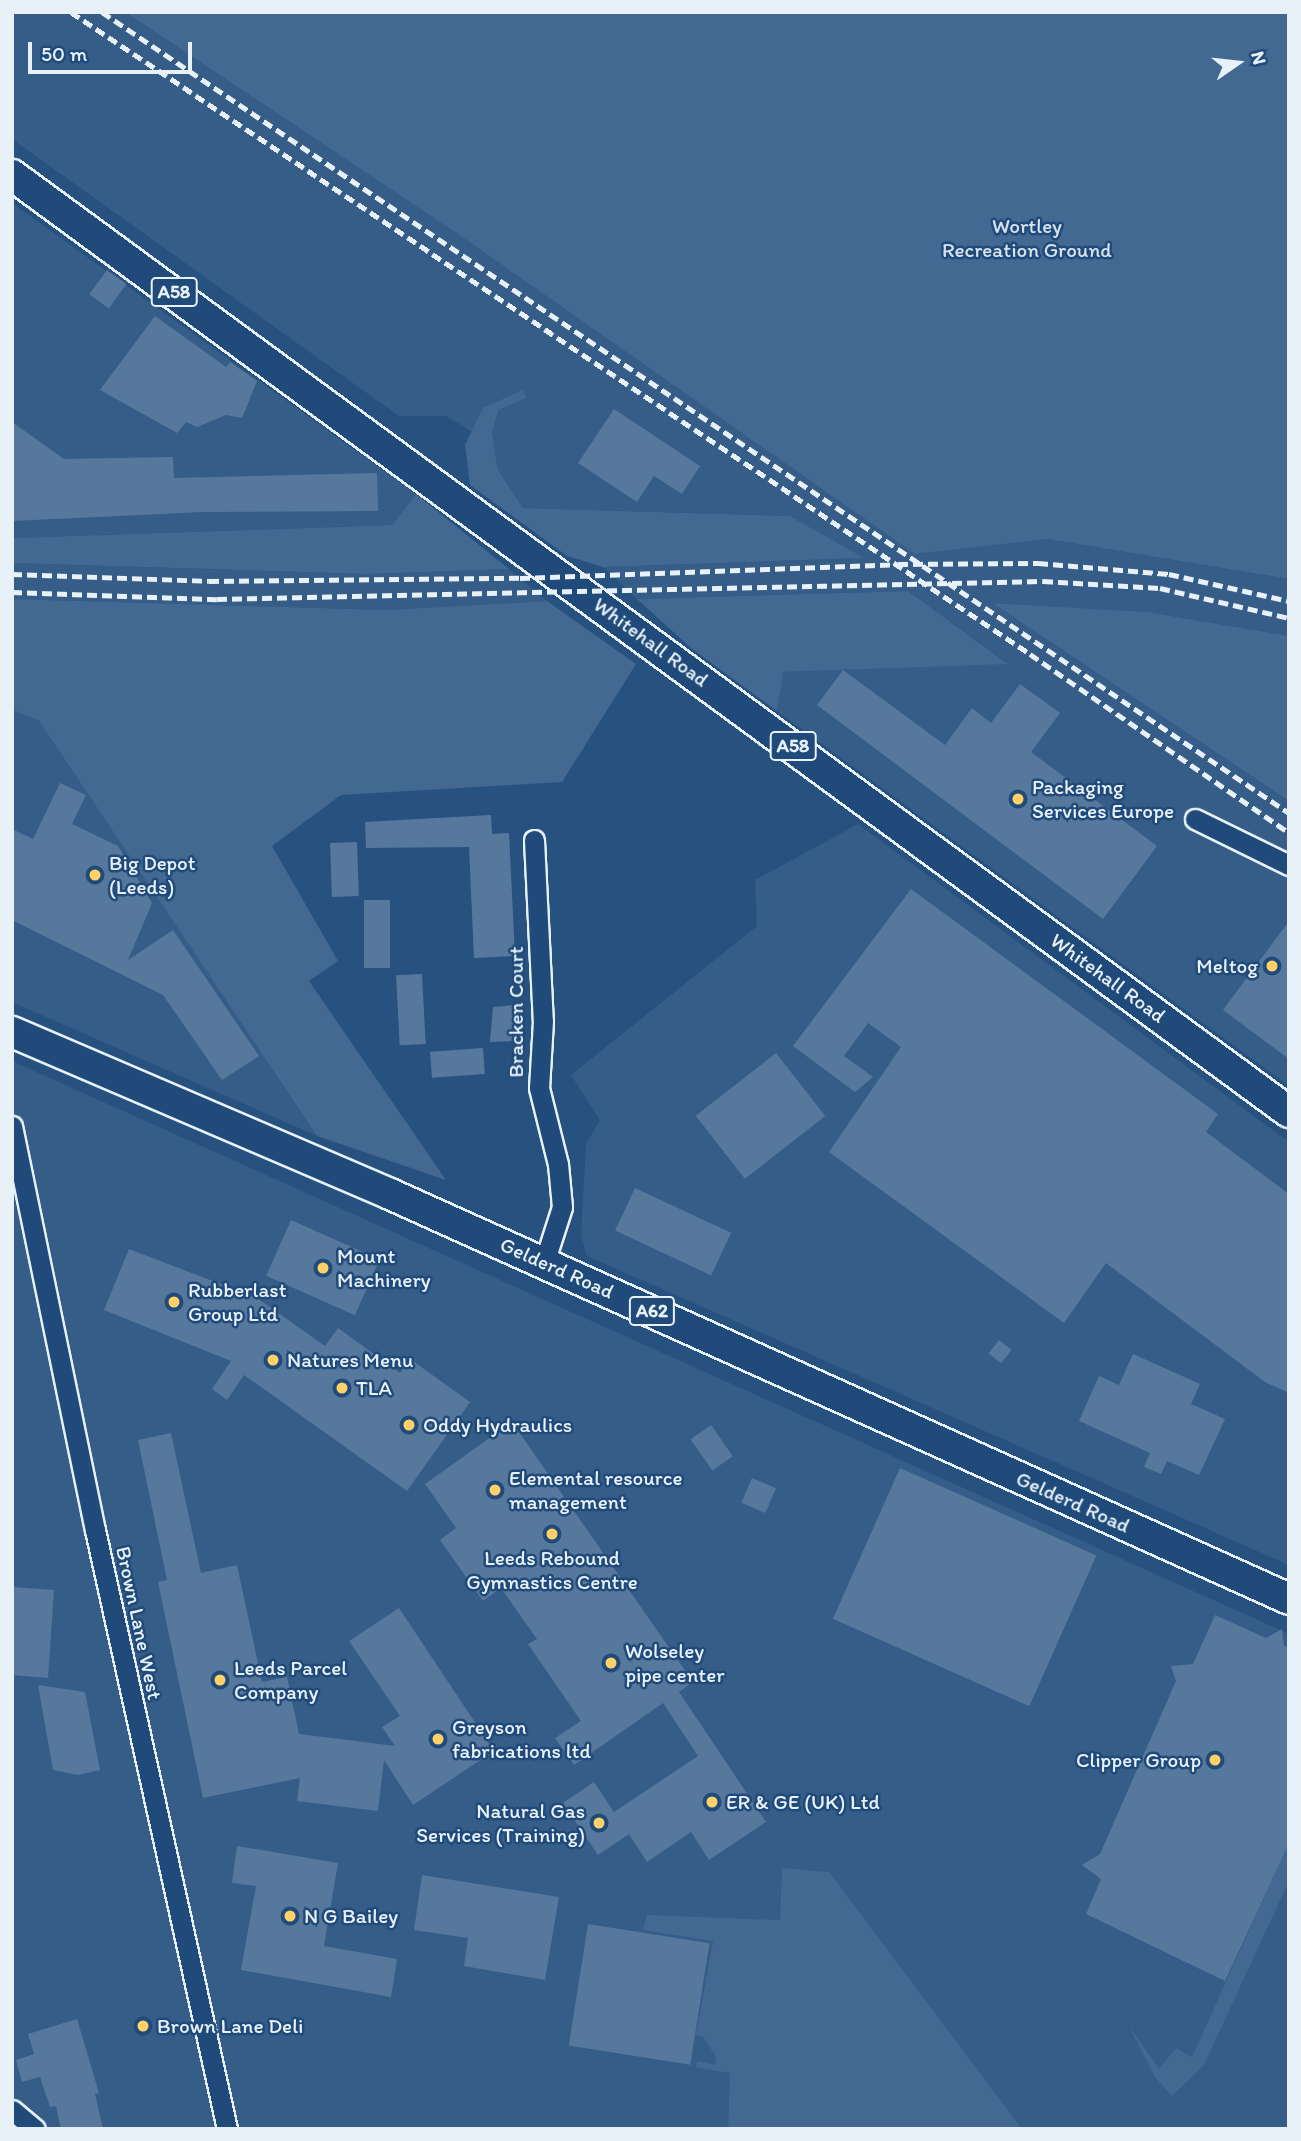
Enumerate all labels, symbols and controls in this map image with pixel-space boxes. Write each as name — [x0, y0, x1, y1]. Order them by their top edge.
scale bar — [32, 28, 196, 72]
north arrow — [1203, 28, 1273, 98]
text: 50 m — [41, 41, 87, 66]
text: N — [1246, 49, 1272, 67]
park label: Wortley Recreation Ground — [942, 213, 1112, 263]
road number: A58 — [150, 276, 198, 308]
street label: Whitehall Road — [588, 592, 714, 692]
road number: A58 — [768, 730, 818, 762]
place label: Packaging Services Europe — [1032, 774, 1174, 824]
marker: Packaging Services Europe — [1010, 791, 1026, 807]
place label: Big Depot (Leeds) — [109, 850, 197, 900]
marker: Big Depot (Leeds) — [87, 867, 103, 883]
street label: Whitehall Road — [1045, 928, 1171, 1028]
street label: Bracken Court — [503, 946, 529, 1078]
place label: Meltog — [1196, 953, 1258, 979]
marker: Meltog — [1264, 958, 1280, 974]
street label: Gelderd Road — [496, 1232, 618, 1304]
place label: Mount Machinery — [337, 1243, 431, 1293]
marker: Mount Machinery — [315, 1260, 331, 1276]
place label: Rubberlast Group Ltd — [188, 1277, 287, 1327]
marker: Rubberlast Group Ltd — [166, 1294, 182, 1310]
road number: A62 — [628, 1296, 676, 1326]
place label: Natures Menu — [287, 1347, 413, 1373]
marker: Natures Menu — [265, 1352, 281, 1368]
place label: TLA — [356, 1375, 392, 1401]
marker: TLA — [334, 1380, 350, 1396]
place label: Oddy Hydraulics — [423, 1412, 572, 1438]
marker: Oddy Hydraulics — [401, 1417, 417, 1433]
place label: Elemental resource management — [509, 1465, 683, 1515]
street label: Gelderd Road — [1012, 1466, 1134, 1538]
marker: Elemental resource management — [487, 1482, 503, 1498]
marker: Leeds Rebound Gymnastics Centre — [544, 1526, 560, 1542]
street label: Brown Lane West — [110, 1544, 168, 1702]
place label: Leeds Rebound Gymnastics Centre — [466, 1545, 638, 1595]
place label: Wolseley pipe center — [625, 1638, 724, 1688]
place label: Leeds Parcel Company — [234, 1655, 346, 1705]
marker: Wolseley pipe center — [603, 1655, 619, 1671]
marker: Leeds Parcel Company — [212, 1672, 228, 1688]
place label: Greyson fabrications ltd — [452, 1714, 591, 1764]
marker: Greyson fabrications ltd — [430, 1731, 446, 1747]
place label: Clipper Group — [1076, 1747, 1201, 1773]
marker: Clipper Group — [1207, 1752, 1223, 1768]
place label: ER & GE (UK) Ltd — [726, 1789, 880, 1815]
marker: ER & GE (UK) Ltd — [704, 1794, 720, 1810]
place label: Natural Gas Services (Training) — [418, 1798, 585, 1848]
marker: Natural Gas Services (Training) — [591, 1815, 607, 1831]
place label: N G Bailey — [304, 1903, 398, 1929]
marker: N G Bailey — [282, 1908, 298, 1924]
place label: Brown Lane Deli — [157, 2013, 304, 2039]
marker: Brown Lane Deli — [135, 2018, 151, 2034]

